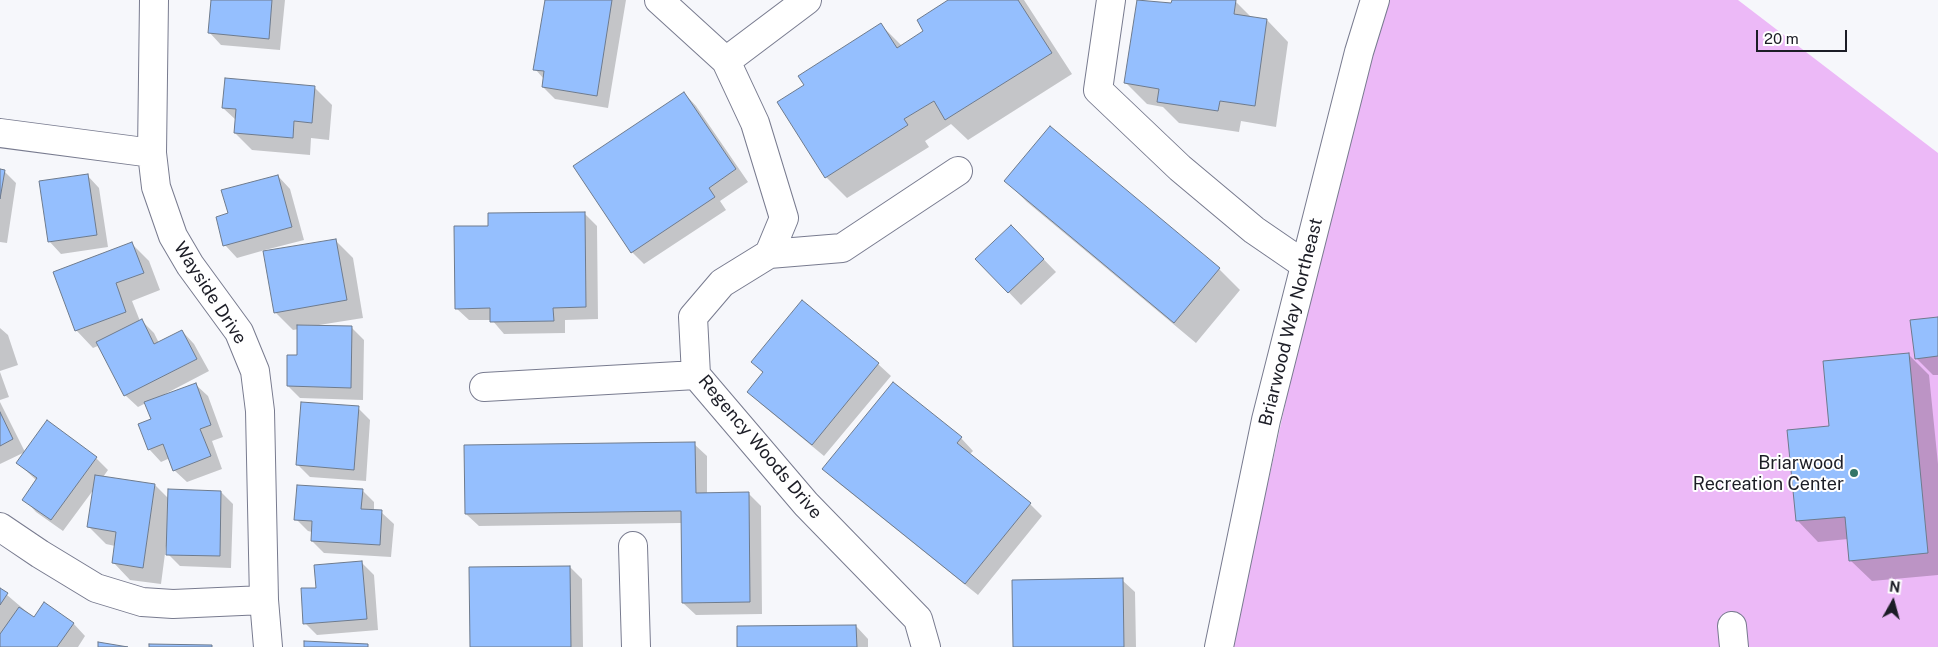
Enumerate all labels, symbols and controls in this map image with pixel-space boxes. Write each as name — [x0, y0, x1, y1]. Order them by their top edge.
scale bar — [1758, 20, 1849, 52]
text: 20 m — [1764, 30, 1799, 47]
street label: Briarwood Way Northeast — [1255, 216, 1327, 428]
street label: Wayside Drive — [169, 238, 251, 348]
street label: Regency Woods Drive — [694, 371, 826, 523]
place label: Briarwood Recreation Center — [1693, 452, 1844, 494]
marker: Briarwood Recreation Center — [1848, 467, 1860, 479]
north arrow — [1868, 577, 1918, 627]
text: N — [1888, 579, 1901, 596]

